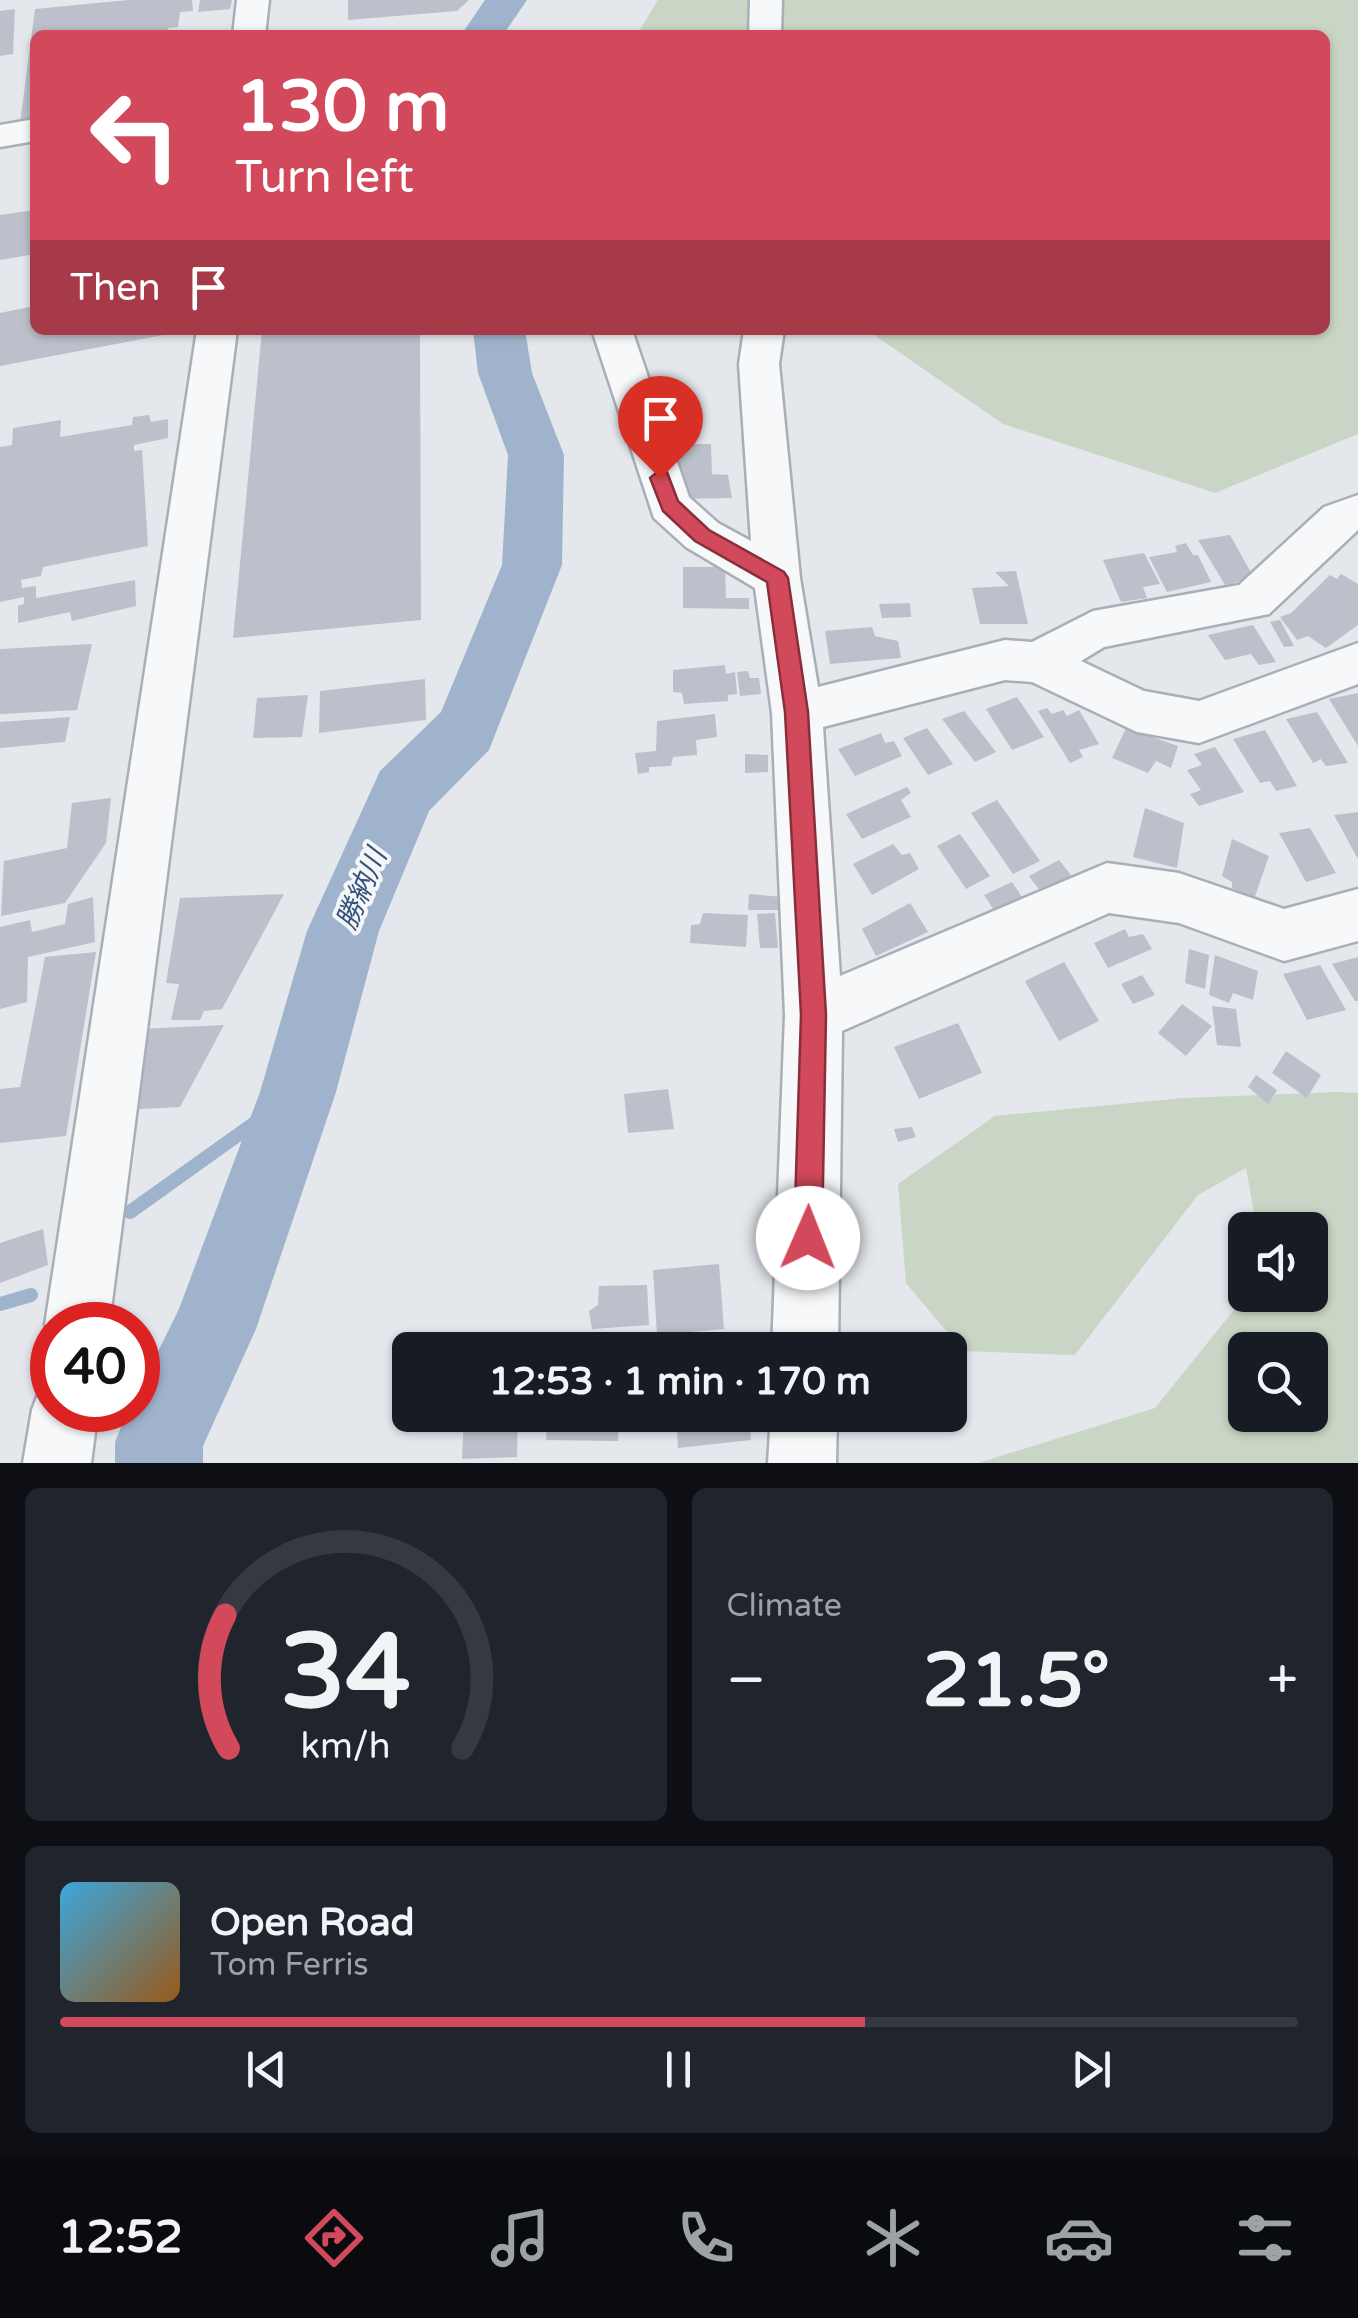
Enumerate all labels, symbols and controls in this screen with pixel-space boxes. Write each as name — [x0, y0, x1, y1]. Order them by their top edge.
text: 130 m — [235, 66, 449, 150]
icon: left — [70, 70, 200, 200]
text: Turn left — [235, 151, 414, 205]
icon: arrive — [181, 260, 236, 315]
text: Then — [70, 265, 161, 311]
pin — [618, 376, 703, 479]
icon: arrive — [633, 391, 688, 446]
water label: 勝納川 — [330, 841, 395, 934]
position arrow — [756, 1186, 860, 1290]
map controls — [1228, 1212, 1328, 1432]
button: sound — [1228, 1212, 1328, 1312]
speed limit sign: 40 — [30, 1302, 160, 1432]
button: search — [1228, 1332, 1328, 1432]
text: 12:53 · 1 min · 170 m — [488, 1359, 871, 1405]
text: Climate — [727, 1587, 842, 1625]
text: 34 — [280, 1611, 411, 1736]
text: 21.5° — [923, 1636, 1110, 1726]
text: − — [727, 1648, 766, 1714]
text: + — [1267, 1648, 1298, 1714]
text: km/h — [301, 1725, 391, 1768]
text: Open Road — [210, 1900, 415, 1946]
text: Tom Ferris — [210, 1946, 369, 1984]
icon: previous — [239, 2042, 294, 2097]
icon: pause — [651, 2042, 706, 2097]
icon: next — [1064, 2042, 1119, 2097]
icon: directions — [299, 2203, 369, 2273]
icon: music — [485, 2203, 555, 2273]
icon: phone — [671, 2203, 741, 2273]
icon: climate — [858, 2203, 928, 2273]
icon: car — [1044, 2203, 1114, 2273]
icon: filters — [1230, 2203, 1300, 2273]
text: 12:52 — [58, 2211, 183, 2265]

